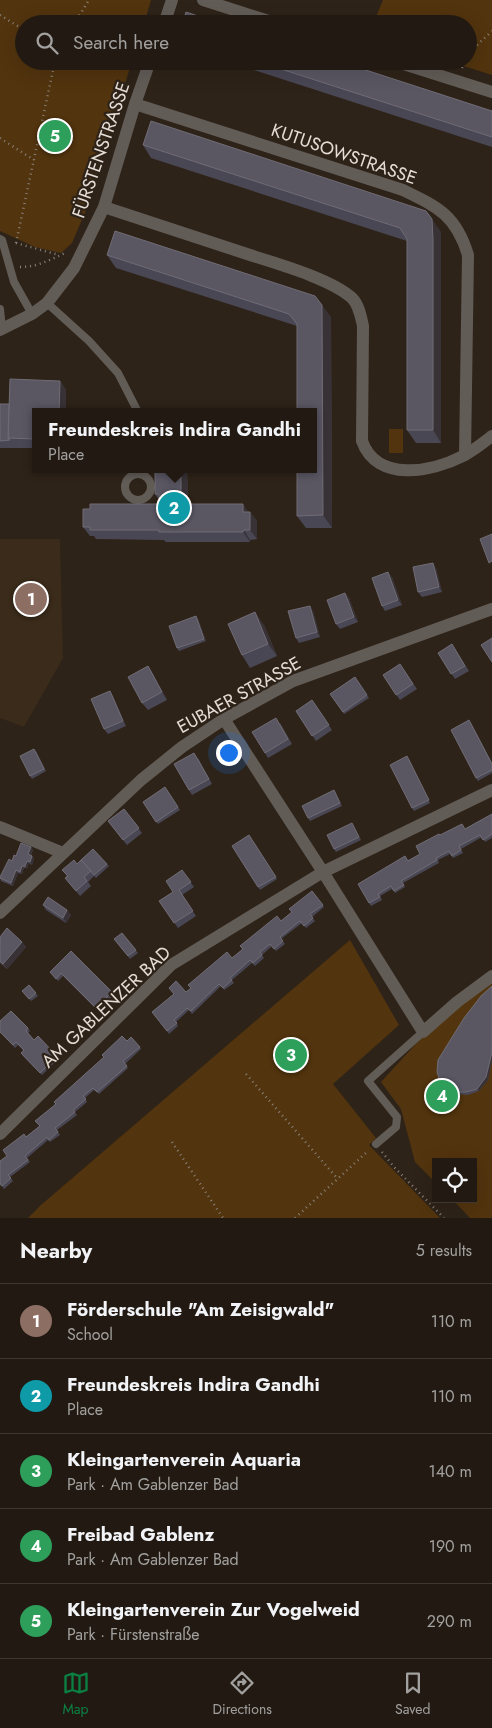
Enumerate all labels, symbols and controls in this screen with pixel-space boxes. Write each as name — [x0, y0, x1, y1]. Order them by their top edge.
search box — [15, 15, 477, 70]
icon: search — [33, 29, 61, 57]
text: Search here — [73, 29, 169, 56]
street label: FÜRSTENSTRASSE — [66, 79, 136, 221]
pin: 5 — [39, 117, 71, 155]
street label: KUTUSOWSTRASSE — [268, 117, 420, 191]
popup — [32, 408, 317, 473]
text: Freundeskreis Indira Gandhi — [48, 416, 301, 443]
text: Place — [48, 443, 84, 466]
pin: 2 — [158, 489, 190, 527]
pin: 1 — [15, 580, 47, 618]
street label: EUBAER STRASSE — [172, 650, 306, 740]
your location — [216, 740, 242, 766]
street label: AM GABLENZER BAD — [36, 940, 176, 1074]
pin: 3 — [275, 1036, 307, 1074]
pin: 4 — [426, 1077, 458, 1115]
map controls — [432, 1158, 477, 1203]
button: locate — [432, 1158, 477, 1203]
text: Nearby — [20, 1236, 92, 1266]
text: 5 results — [416, 1239, 472, 1262]
text: Förderschule "Am Zeisigwald" — [67, 1296, 334, 1323]
text: 1 — [32, 1310, 40, 1333]
text: 110 m — [431, 1310, 472, 1333]
text: School — [67, 1323, 113, 1346]
text: Freundeskreis Indira Gandhi — [67, 1371, 320, 1398]
text: 2 — [31, 1385, 41, 1408]
text: 110 m — [431, 1385, 472, 1408]
text: Place — [67, 1398, 103, 1421]
text: Kleingartenverein Aquaria — [67, 1446, 301, 1473]
text: 3 — [31, 1460, 41, 1483]
text: 140 m — [429, 1460, 472, 1483]
text: Park · Am Gablenzer Bad — [67, 1473, 239, 1496]
text: Freibad Gablenz — [67, 1521, 214, 1548]
text: 4 — [30, 1535, 42, 1558]
text: 190 m — [429, 1535, 472, 1558]
text: Park · Am Gablenzer Bad — [67, 1548, 239, 1571]
text: Kleingartenverein Zur Vogelweid — [67, 1596, 360, 1623]
text: 5 — [31, 1610, 41, 1633]
text: 290 m — [427, 1610, 472, 1633]
text: Park · Fürstenstraße — [67, 1623, 199, 1646]
tab: Map — [62, 1669, 90, 1719]
tab: Directions — [213, 1669, 272, 1719]
tab: Saved — [395, 1669, 430, 1719]

